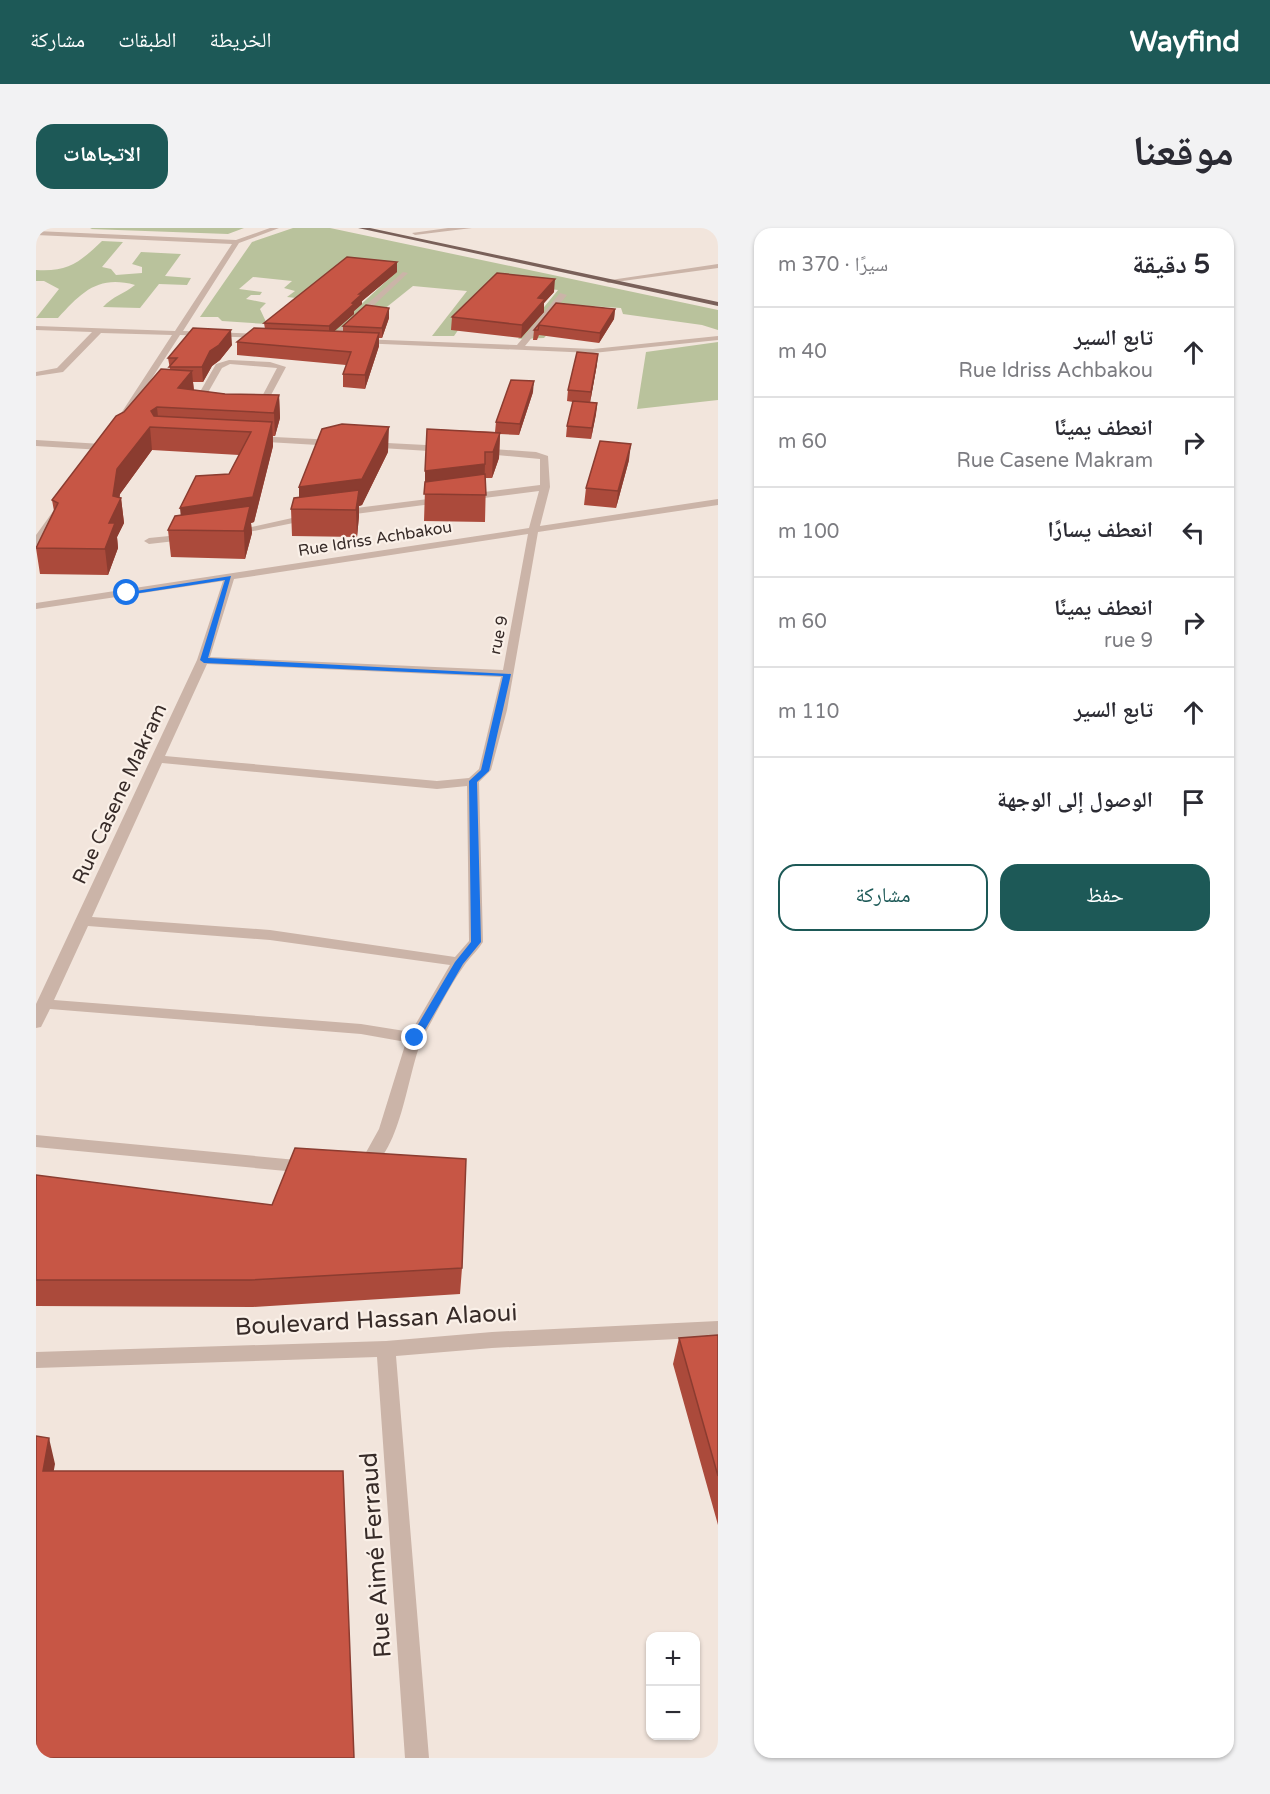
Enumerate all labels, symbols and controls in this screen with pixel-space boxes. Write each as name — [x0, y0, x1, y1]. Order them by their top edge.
text: Wayfind — [1130, 25, 1240, 59]
text: مشاركة — [30, 28, 85, 53]
text: الطبقات — [118, 28, 177, 53]
text: الخريطة — [210, 28, 271, 53]
button: الاتجاهات — [36, 124, 168, 189]
text: موقعنا — [1133, 126, 1234, 177]
text: 5 دقيقة — [1132, 249, 1210, 280]
text: سيرًا · 370 m — [778, 253, 888, 277]
text: تابع السير — [1074, 325, 1153, 351]
icon: ahead — [1177, 336, 1210, 369]
text: 40 m — [778, 340, 827, 364]
text: Rue Idriss Achbakou — [959, 359, 1153, 383]
text: انعطف يمينًا — [1054, 415, 1153, 441]
icon: right — [1177, 426, 1210, 459]
text: 60 m — [778, 430, 827, 454]
text: Rue Casene Makram — [957, 449, 1153, 473]
icon: left — [1177, 516, 1210, 549]
street label: Rue Idriss Achbakou — [297, 517, 453, 561]
text: انعطف يسارًا — [1048, 517, 1153, 543]
text: 100 m — [778, 520, 839, 544]
route start — [113, 579, 139, 605]
text: انعطف يمينًا — [1054, 595, 1153, 621]
icon: right — [1177, 606, 1210, 639]
text: 60 m — [778, 610, 827, 634]
street label: rue 9 — [485, 614, 513, 656]
text: rue 9 — [1104, 629, 1153, 653]
icon: ahead — [1177, 696, 1210, 729]
text: تابع السير — [1074, 697, 1153, 723]
street label: Rue Casene Makram — [68, 700, 172, 888]
text: 110 m — [778, 700, 839, 724]
icon: arrive — [1177, 786, 1210, 819]
text: الوصول إلى الوجهة — [997, 787, 1153, 813]
button: مشاركة — [778, 864, 988, 931]
button: حفظ — [1000, 864, 1210, 931]
route end — [401, 1024, 427, 1050]
street label: Boulevard Hassan Alaoui — [234, 1298, 518, 1342]
street label: Rue Aimé Ferraud — [354, 1451, 398, 1659]
map controls — [646, 1632, 700, 1740]
button: + — [646, 1632, 700, 1686]
button: − — [646, 1686, 700, 1740]

